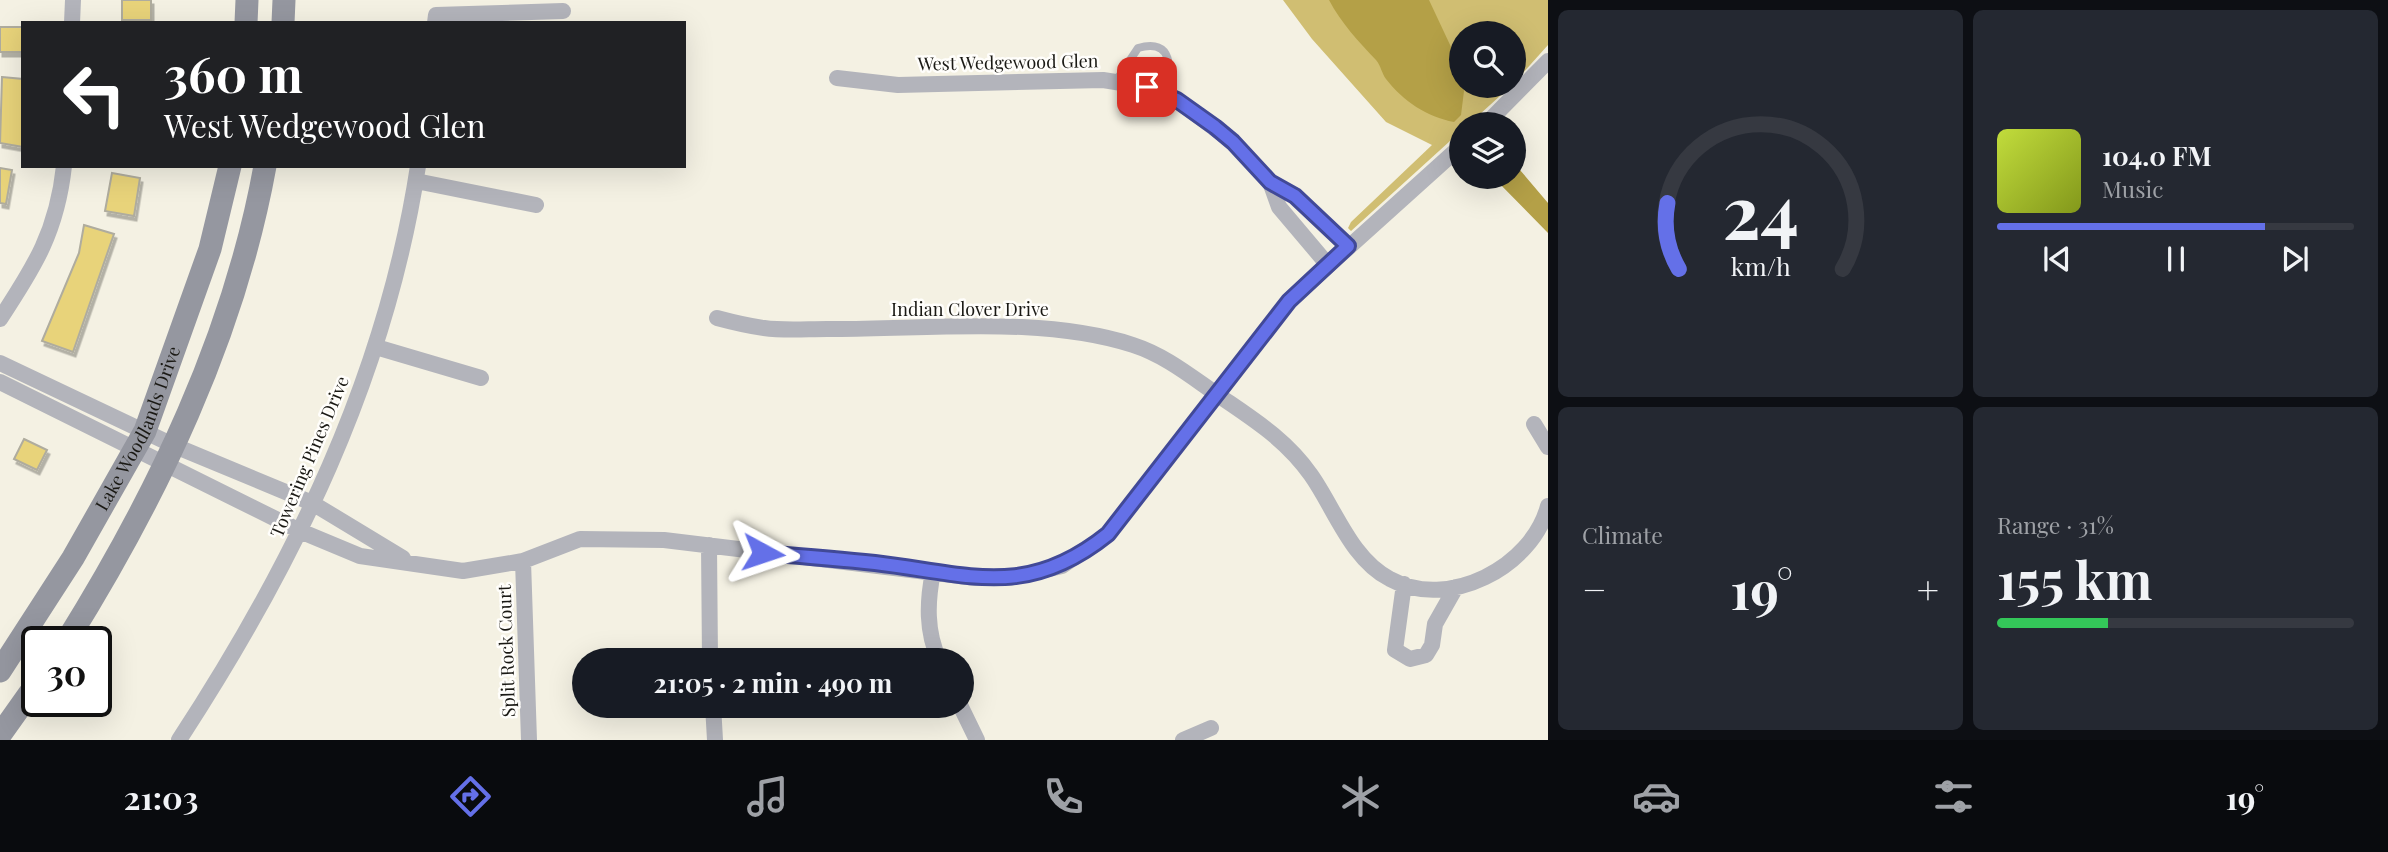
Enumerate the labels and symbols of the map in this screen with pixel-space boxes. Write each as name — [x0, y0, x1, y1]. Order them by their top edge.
street label: West Wedgewood Glen — [916, 48, 1099, 76]
pin — [1117, 57, 1177, 117]
street label: Indian Clover Drive — [891, 297, 1049, 321]
street label: Lake Woodlands Drive — [89, 343, 185, 515]
street label: Towering Pines Drive — [264, 372, 354, 541]
position arrow — [726, 516, 800, 590]
street label: Split Rock Court — [492, 584, 520, 718]
speed limit sign: 30 — [21, 626, 112, 717]

